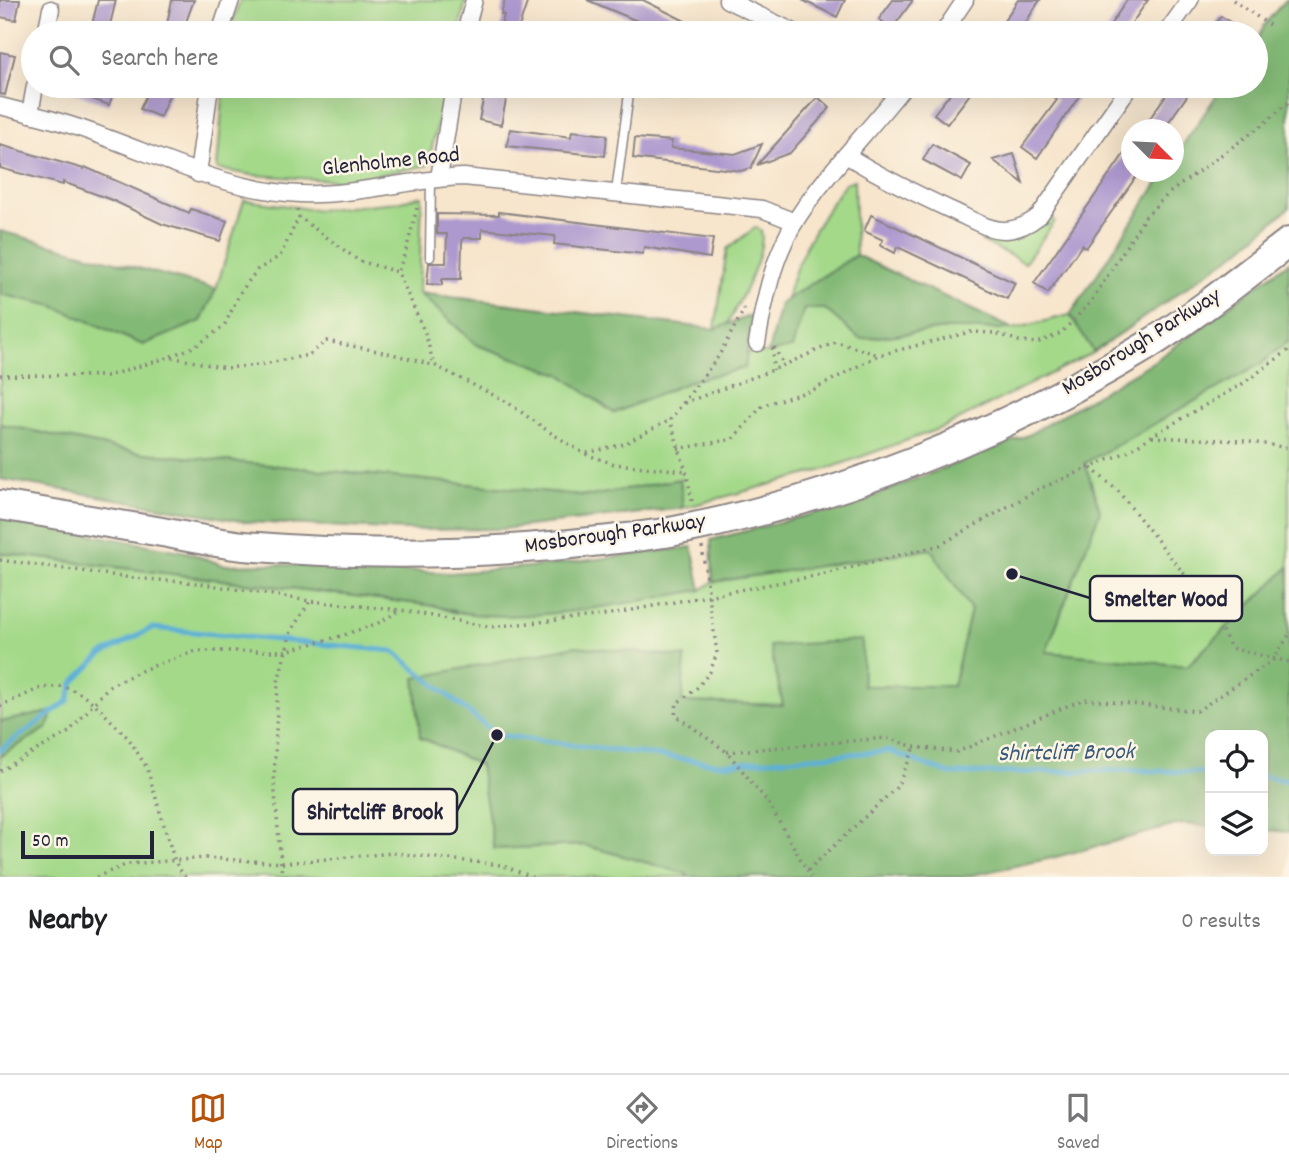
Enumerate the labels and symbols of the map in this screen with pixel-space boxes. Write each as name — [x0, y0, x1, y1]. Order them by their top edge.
north arrow — [1121, 119, 1184, 182]
street label: Glenholme Road — [321, 139, 461, 187]
street label: Mosborough Parkway — [1056, 280, 1229, 405]
street label: Mosborough Parkway — [522, 506, 708, 564]
callout: Smelter Wood — [1090, 576, 1242, 621]
text: Smelter Wood — [1104, 584, 1228, 618]
water label: Shirtcliff Brook — [997, 736, 1137, 772]
callout: Shirtcliff Brook — [293, 789, 457, 834]
text: Shirtcliff Brook — [307, 797, 444, 831]
scale bar — [21, 828, 154, 860]

